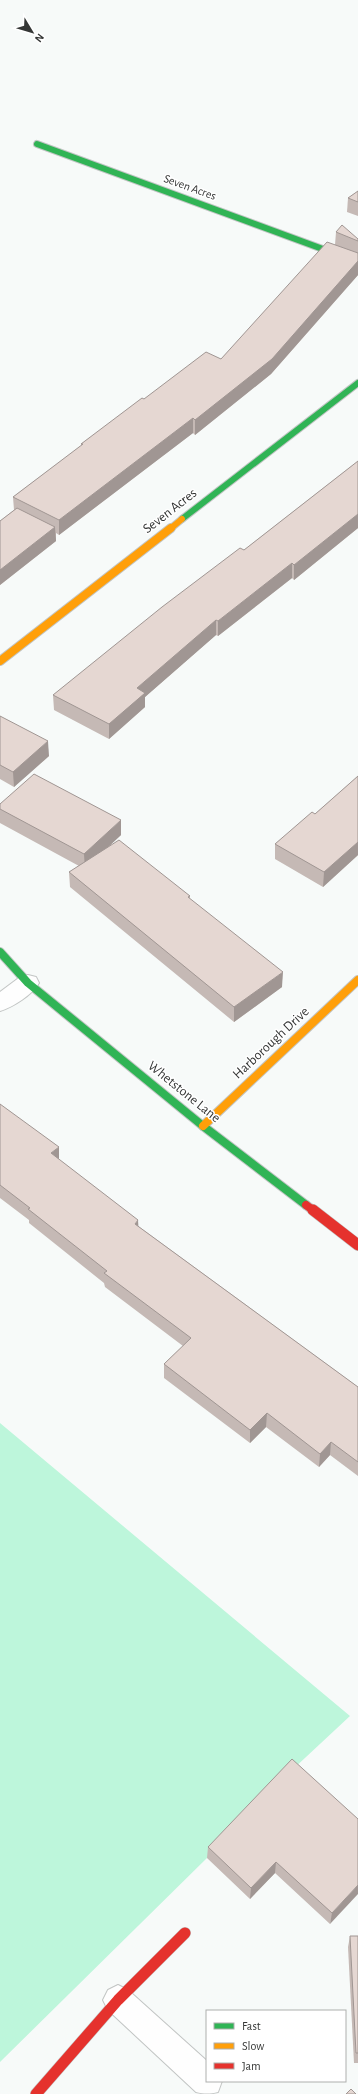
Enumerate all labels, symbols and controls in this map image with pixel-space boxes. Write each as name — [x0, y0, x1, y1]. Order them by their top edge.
north arrow — [12, 12, 52, 52]
text: N — [33, 31, 46, 44]
street label: Seven Acres — [162, 172, 218, 202]
street label: Seven Acres — [141, 486, 199, 536]
street label: Harborough Drive — [230, 1004, 312, 1082]
street label: Whetstone Lane — [145, 1059, 223, 1125]
legend — [206, 2010, 346, 2082]
text: Fast — [242, 2020, 261, 2032]
text: Slow — [242, 2040, 264, 2052]
text: Jam — [242, 2060, 261, 2072]

